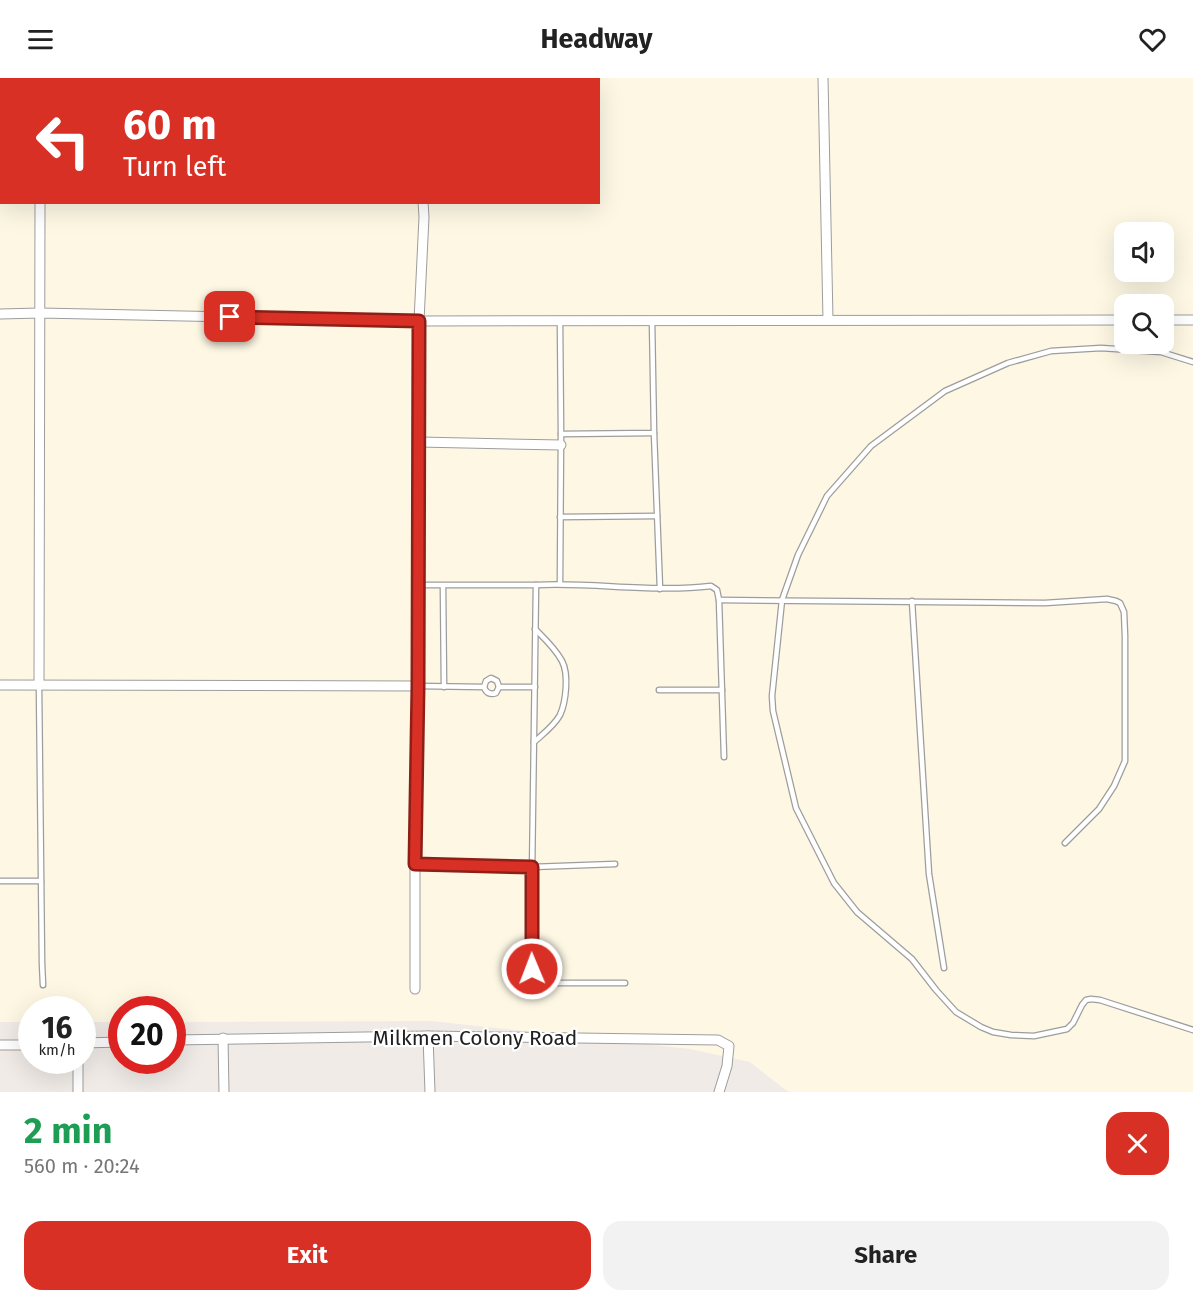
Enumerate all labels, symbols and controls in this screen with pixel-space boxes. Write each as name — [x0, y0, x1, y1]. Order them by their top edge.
icon: menu — [24, 23, 57, 56]
text: Headway — [541, 23, 652, 55]
icon: heart — [1136, 23, 1169, 56]
text: 60 m — [123, 100, 217, 150]
icon: left — [24, 102, 102, 180]
text: Turn left — [123, 151, 226, 183]
map controls — [1114, 222, 1174, 354]
button: sound — [1114, 222, 1174, 282]
pin — [204, 291, 255, 342]
button: search — [1114, 294, 1174, 354]
icon: arrive — [213, 300, 246, 333]
position arrow — [500, 937, 564, 1001]
speed limit sign: 20 — [108, 996, 186, 1074]
text: 16 — [42, 1010, 72, 1046]
street label: Milkmen Colony Road — [373, 1025, 577, 1051]
text: km/h — [38, 1041, 76, 1059]
text: 2 min — [24, 1109, 113, 1153]
button: close — [1106, 1112, 1169, 1175]
text: 560 m · 20:24 — [24, 1154, 140, 1178]
button: Exit — [24, 1221, 591, 1290]
button: Share — [603, 1221, 1169, 1290]

